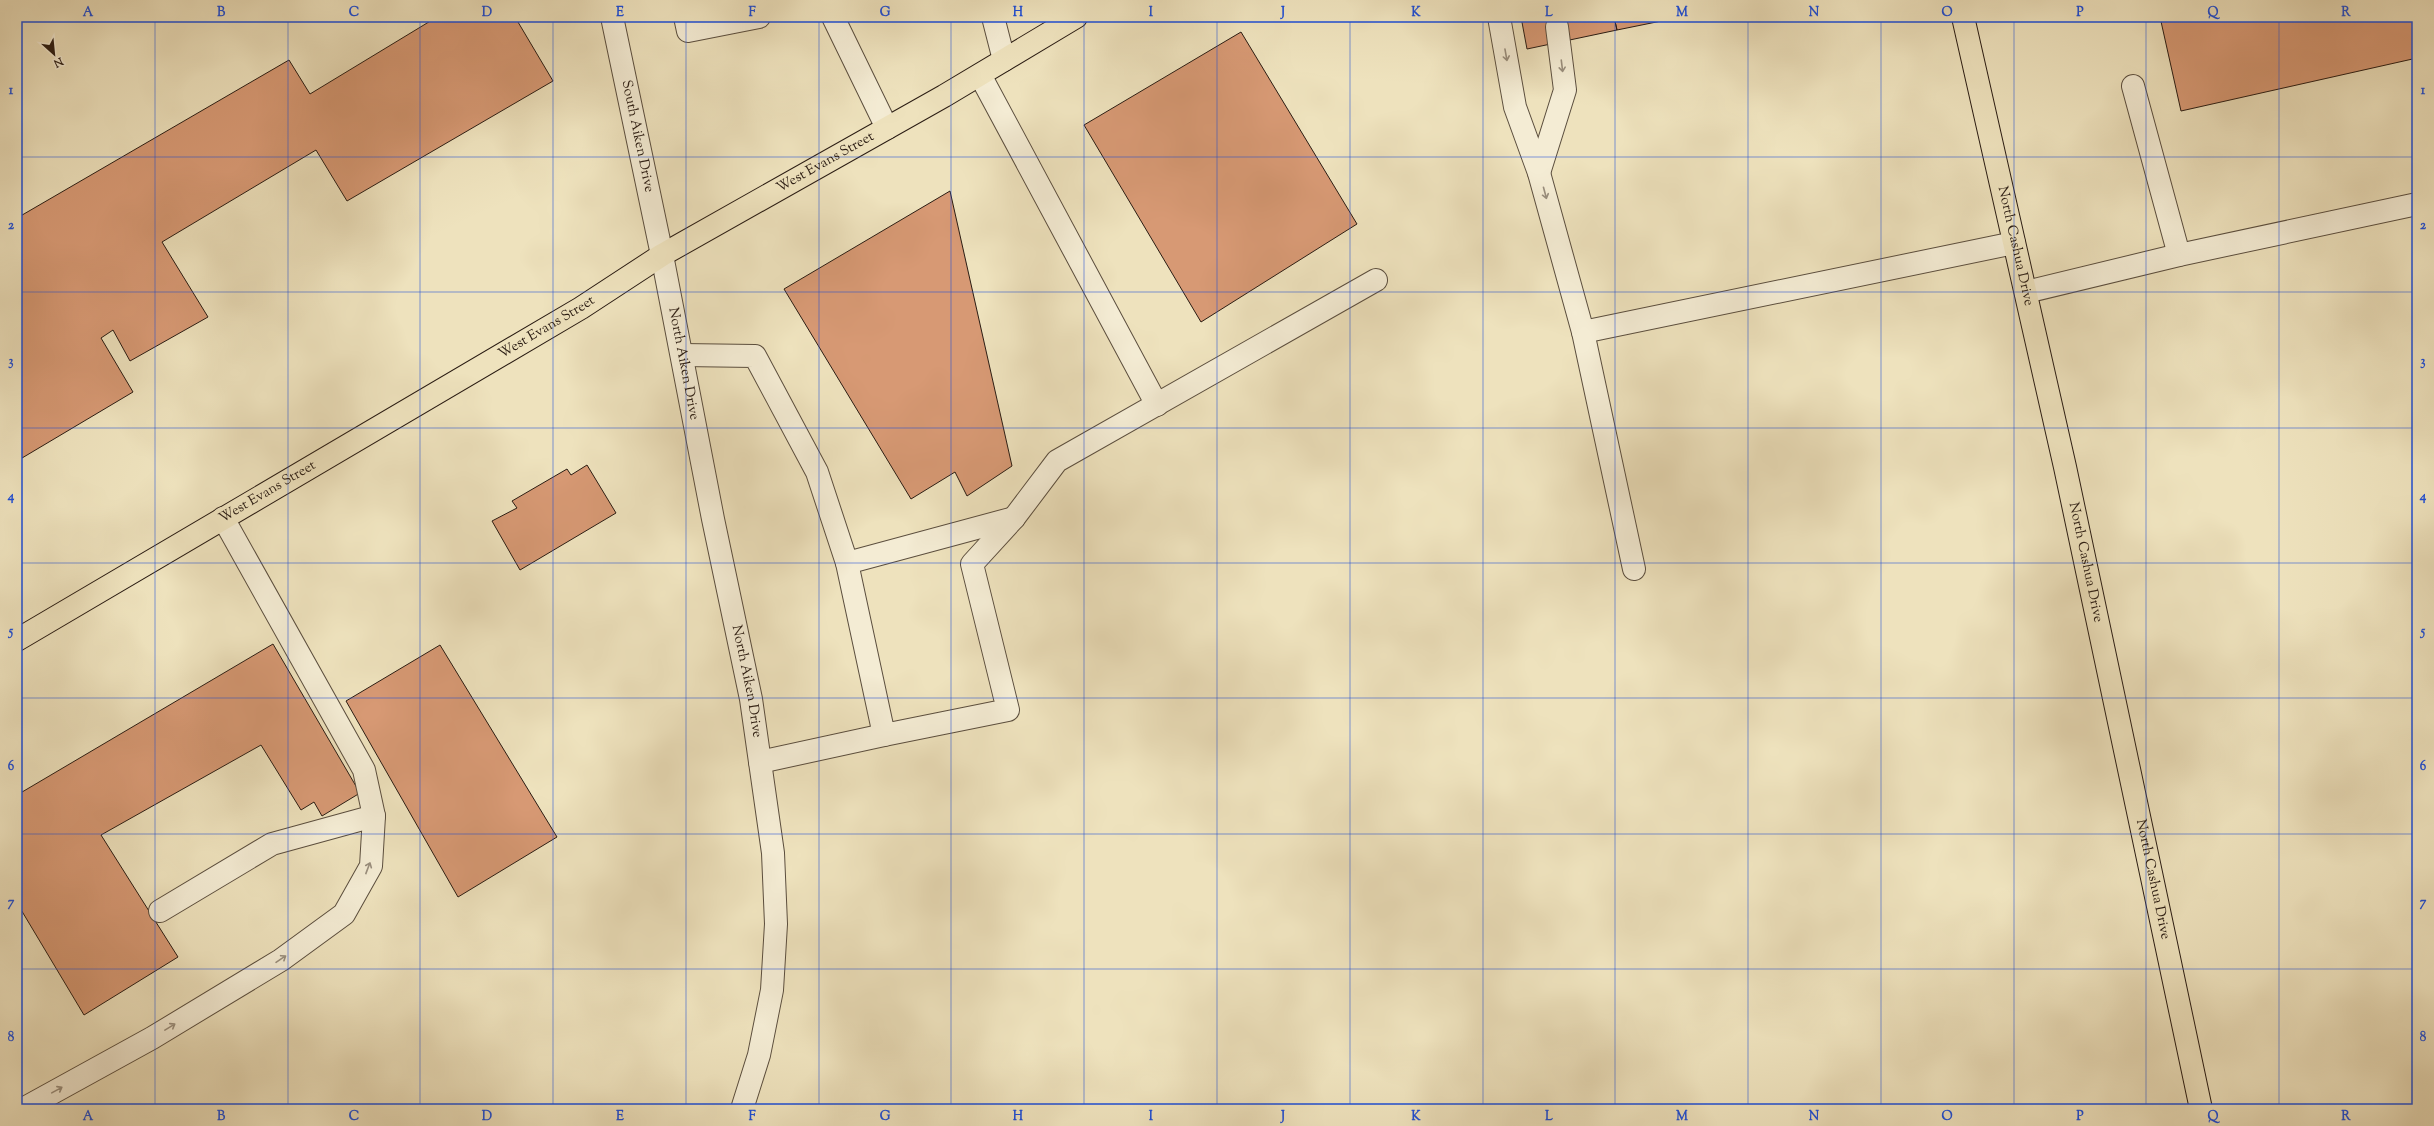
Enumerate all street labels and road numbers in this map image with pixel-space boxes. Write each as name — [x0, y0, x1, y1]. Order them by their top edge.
street label: South Aiken Drive — [616, 78, 659, 194]
street label: West Evans Street — [773, 127, 878, 198]
street label: North Cashua Drive — [1992, 184, 2038, 308]
street label: West Evans Street — [495, 291, 599, 364]
street label: North Aiken Drive — [662, 306, 704, 422]
street label: West Evans Street — [216, 456, 320, 529]
street label: North Cashua Drive — [2063, 501, 2108, 624]
street label: North Aiken Drive — [726, 623, 766, 739]
street label: North Cashua Drive — [2130, 818, 2175, 941]

